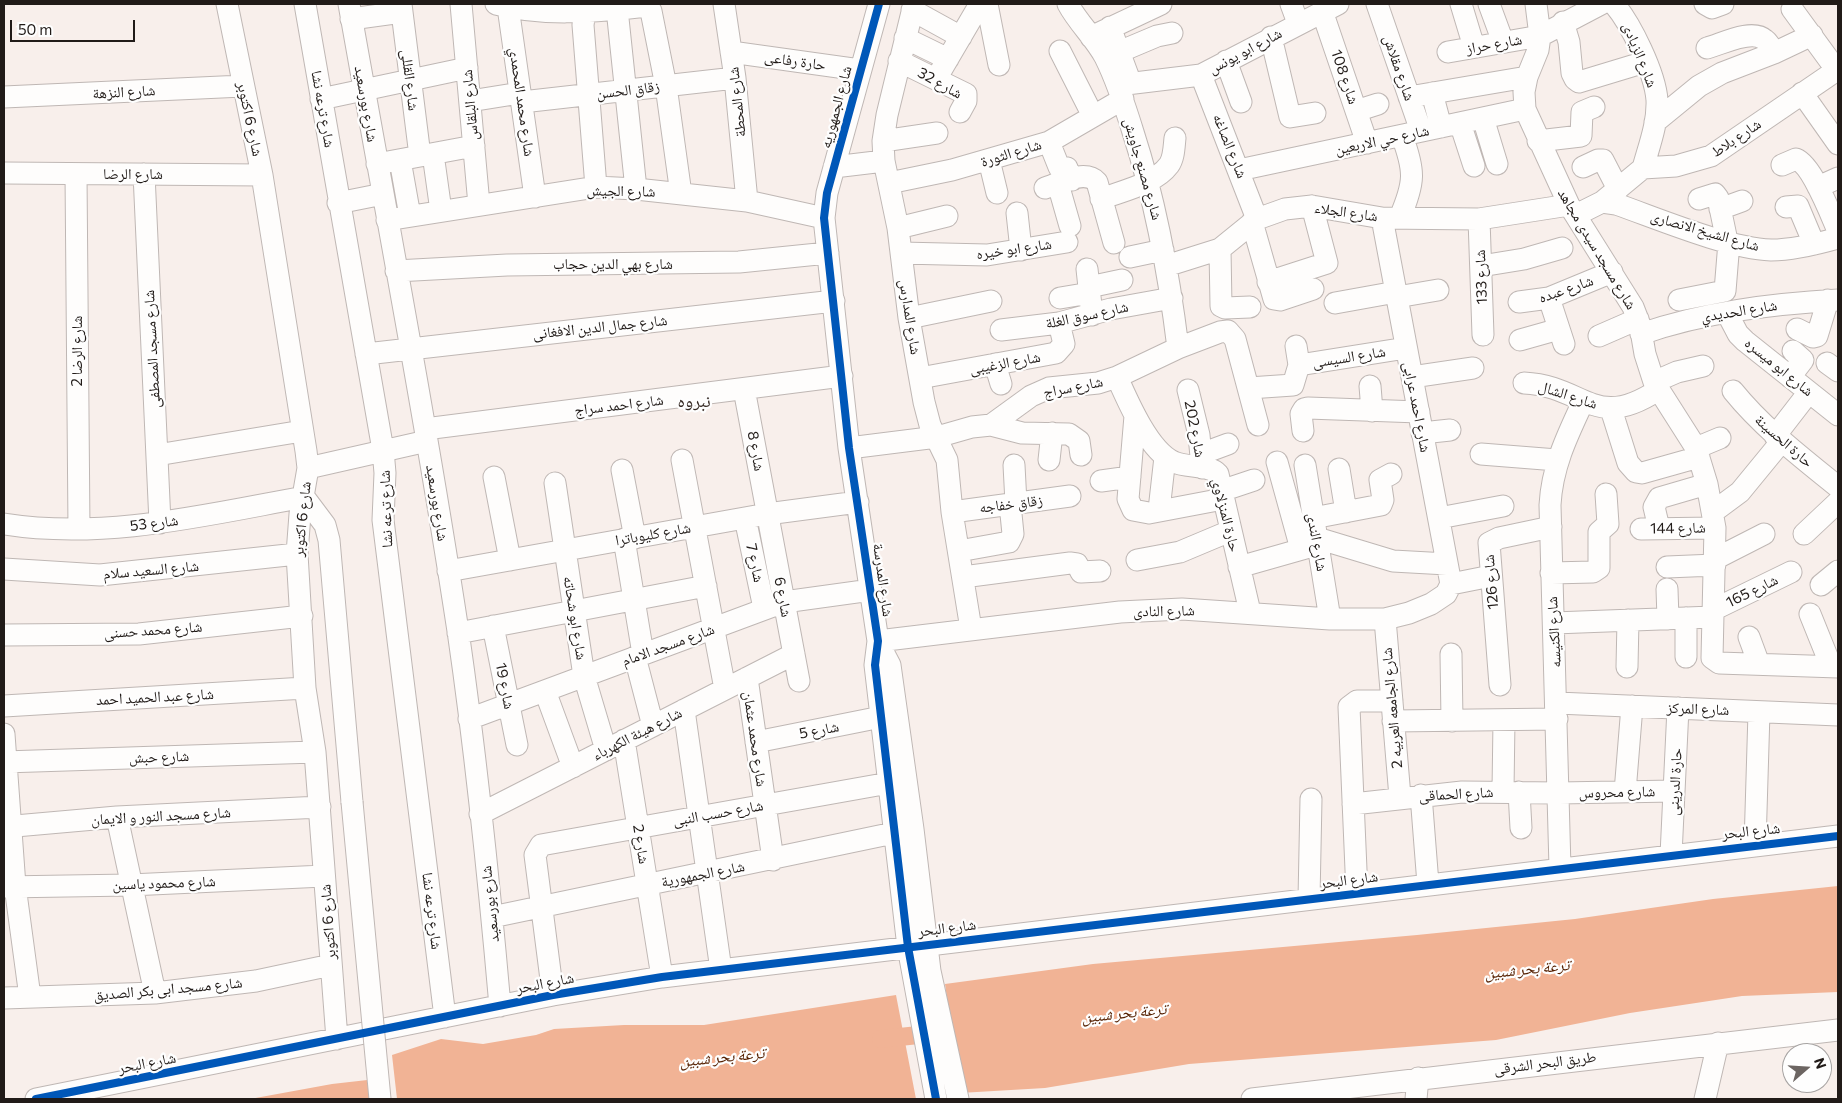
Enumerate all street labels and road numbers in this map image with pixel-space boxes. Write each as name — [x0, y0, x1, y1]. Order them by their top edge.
street label: شارع الزيادى — [1619, 20, 1661, 90]
street label: شارع ابو يونس — [1205, 24, 1285, 78]
street label: شارع حراز — [1465, 30, 1523, 58]
street label: شارع مقلاش — [1379, 33, 1419, 103]
street label: شارع محمد المحمدي — [505, 46, 539, 158]
street label: شارع 108 — [1327, 47, 1363, 107]
street label: شارع القللى — [397, 48, 423, 112]
street label: حارة رفاعى — [763, 48, 827, 74]
street label: شارع 32 — [915, 63, 965, 103]
street label: شارع الجمهوريه — [816, 64, 856, 150]
street label: شارع بورسعيد — [350, 65, 382, 143]
street label: شارع المحطة — [724, 66, 750, 138]
street label: شارع ترعه نشا — [307, 69, 339, 149]
street label: شارع البلقاس — [458, 69, 482, 141]
street label: زقاق الحسن — [595, 77, 661, 103]
street label: شارع 6 اكتوبر — [233, 80, 267, 158]
street label: شارع النزهة — [92, 81, 156, 103]
street label: شارع الصاغه — [1209, 111, 1251, 181]
street label: شارع بلاط — [1708, 115, 1764, 161]
street label: شارع مصنع جاويش — [1120, 116, 1166, 222]
street label: شارع حي الاربعين — [1333, 121, 1431, 159]
street label: شارع الثورة — [978, 135, 1044, 171]
street label: شارع الرضا — [103, 165, 163, 183]
street label: شارع الجيش — [586, 181, 656, 201]
street label: شارع مسجد سيدى مجاهد — [1554, 185, 1640, 313]
street label: شارع الجلاء — [1313, 199, 1379, 225]
street label: شارع الشيخ الانصارى — [1649, 207, 1761, 255]
street label: شارع ابو خيره — [975, 235, 1053, 263]
street label: شارع 133 — [1471, 249, 1491, 305]
street label: شارع بهي الدين حجاب — [553, 255, 673, 273]
street label: شارع عبده — [1536, 271, 1596, 307]
street label: شارع المدارس — [895, 278, 925, 356]
street label: شارع مسجد المصطفى — [140, 289, 164, 409]
street label: شارع الحديدي — [1700, 296, 1778, 326]
street label: شارع سوق الغلة — [1044, 297, 1130, 333]
street label: شارع جمال الدين الافغانى — [532, 311, 668, 343]
street label: شارع الرضا 2 — [68, 316, 86, 386]
street label: شارع ابو ميسره — [1741, 334, 1817, 400]
street label: شارع السيسى — [1311, 342, 1387, 372]
street label: شارع الزغيبى — [968, 348, 1042, 378]
street label: شارع احمد عرابى — [1399, 360, 1435, 454]
street label: شارع سراج — [1042, 372, 1104, 402]
street label: شارع الشال — [1536, 377, 1600, 413]
street label: شارع احمد سراج — [573, 391, 665, 419]
street label: شارع 202 — [1181, 399, 1209, 459]
street label: حارة الحسينة — [1751, 411, 1817, 471]
street label: شارع 8 — [744, 429, 768, 473]
street label: شارع بورسعيد — [422, 464, 452, 542]
street label: شارع ترعه نشا — [376, 470, 396, 548]
street label: حارة المنزلاوي — [1208, 476, 1244, 554]
street label: شارع 6 اكتوبر — [289, 480, 315, 558]
street label: زقاق خفاجه — [978, 491, 1044, 517]
street label: شارع 53 — [129, 511, 179, 535]
street label: شارع الندى — [1303, 511, 1331, 573]
street label: شارع كليوباترا — [614, 519, 692, 549]
street label: شارع 144 — [1650, 519, 1706, 537]
street label: شارع 7 — [742, 542, 768, 584]
street label: شارع المدرسة — [869, 542, 897, 618]
street label: شارع 126 — [1480, 554, 1502, 610]
street label: شارع السعيد سلام — [102, 557, 200, 583]
street label: شارع 165 — [1723, 571, 1781, 611]
street label: شارع ابو شحاته — [559, 575, 591, 661]
street label: شارع 6 — [770, 575, 796, 619]
street label: شارع الكنيسه — [1543, 596, 1565, 668]
street label: شارع النادى — [1133, 601, 1195, 621]
street label: شارع محمد حسنى — [103, 618, 203, 642]
street label: شارع مسجد الامام — [619, 620, 717, 670]
street label: شارع الجامعه العربيه 2 — [1378, 647, 1406, 769]
street label: شارع 19 — [492, 661, 518, 711]
street label: شارع عبد الحميد احمد — [96, 685, 214, 709]
street label: شارع محمد عثمان — [739, 690, 771, 788]
street label: شارع المركز — [1666, 699, 1730, 719]
street label: شارع هيئة الكهرباء — [589, 704, 685, 764]
street label: شارع 5 — [798, 717, 840, 743]
street label: شارع حبش — [128, 747, 190, 767]
street label: حارة الدرينى — [1664, 748, 1686, 816]
street label: شارع محروس — [1579, 782, 1655, 802]
street label: شارع الحماقى — [1418, 783, 1494, 805]
street label: شارع حسب النبى — [671, 796, 765, 830]
street label: شارع مسجد النور و الايمان — [91, 803, 231, 829]
street label: شارع البحر — [1721, 819, 1781, 843]
street label: شارع 2 — [629, 823, 653, 865]
street label: شارع الجمهورية — [660, 857, 746, 891]
street label: شارع بورسعيد — [477, 865, 503, 943]
street label: شارع البحر — [1319, 867, 1379, 893]
street label: شارع ترعه نشا — [418, 871, 446, 951]
street label: شارع محمود ياسين — [112, 872, 216, 894]
street label: شارع 6 اكتوبر — [316, 884, 340, 960]
street label: شارع البحر — [917, 915, 977, 941]
street label: شارع البحر — [515, 969, 575, 997]
street label: شارع مسجد ابى بكر الصديق — [93, 974, 243, 1004]
street label: طريق البحر الشرقى — [1493, 1048, 1597, 1078]
street label: شارع البحر — [117, 1049, 177, 1077]

